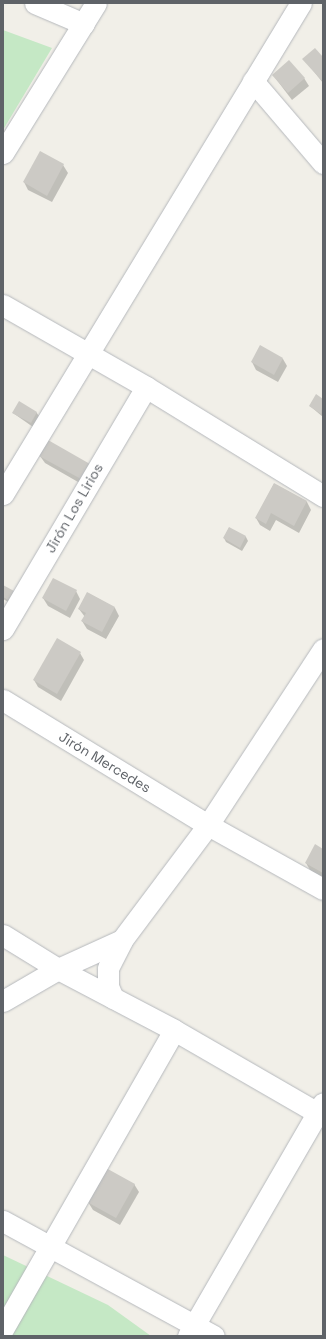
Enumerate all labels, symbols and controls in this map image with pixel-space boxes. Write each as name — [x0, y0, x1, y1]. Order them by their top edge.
street label: Jirón Los Lirios — [42, 460, 106, 556]
street label: Jirón Mercedes — [56, 728, 154, 796]

